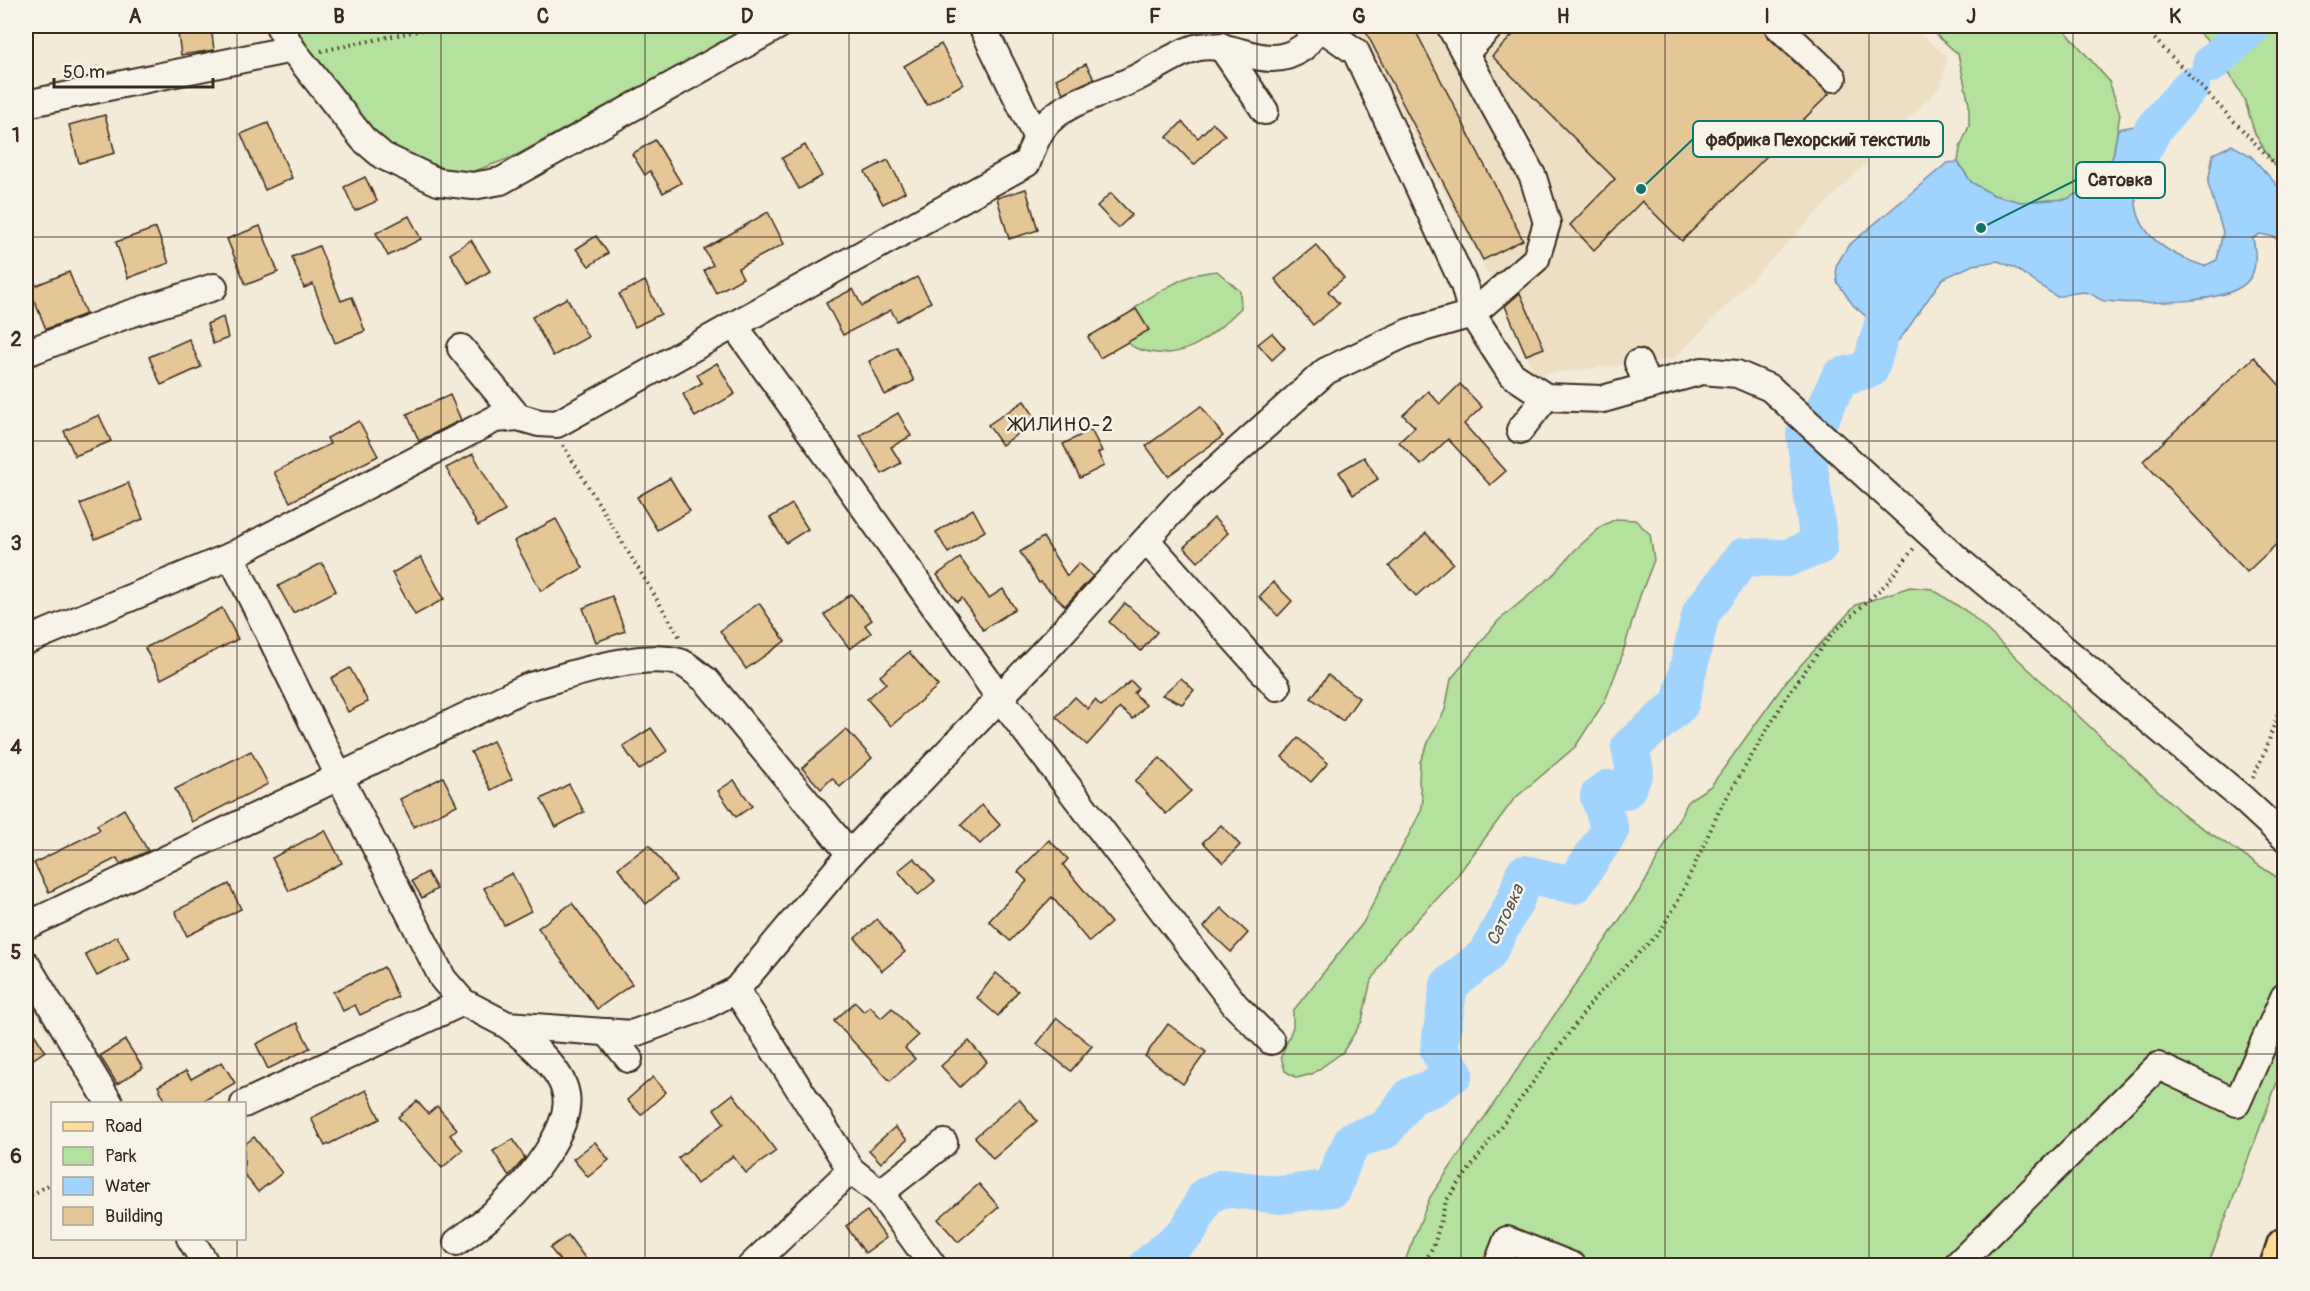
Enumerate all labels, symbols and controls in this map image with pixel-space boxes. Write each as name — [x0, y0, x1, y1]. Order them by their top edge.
text: A — [129, 4, 142, 29]
text: B — [333, 4, 345, 29]
text: C — [537, 4, 549, 29]
text: D — [741, 4, 754, 29]
text: E — [946, 4, 957, 29]
text: F — [1149, 4, 1161, 29]
text: G — [1352, 4, 1366, 29]
text: H — [1557, 4, 1570, 29]
text: I — [1764, 4, 1770, 29]
text: J — [1966, 4, 1976, 29]
text: K — [2169, 4, 2181, 29]
scale bar — [54, 51, 213, 89]
text: 50 m — [63, 61, 105, 84]
callout: фабрика Пехорский текстиль — [1693, 121, 1943, 157]
text: 1 — [12, 123, 20, 148]
text: фабрика Пехорский текстиль — [1705, 129, 1931, 152]
callout: Сатовка — [2076, 162, 2165, 198]
text: Сатовка — [2088, 169, 2153, 192]
text: 2 — [10, 327, 22, 352]
district label: ЖИЛИНО-2 — [1006, 412, 1115, 437]
text: 3 — [10, 531, 22, 556]
text: 4 — [10, 735, 22, 760]
water label: Сатовка — [1481, 880, 1530, 949]
text: 5 — [11, 940, 22, 965]
legend — [51, 1102, 246, 1240]
text: Road — [105, 1115, 142, 1138]
text: 6 — [10, 1144, 22, 1169]
text: Park — [105, 1145, 137, 1168]
text: Water — [105, 1175, 151, 1198]
text: Building — [105, 1205, 163, 1228]

